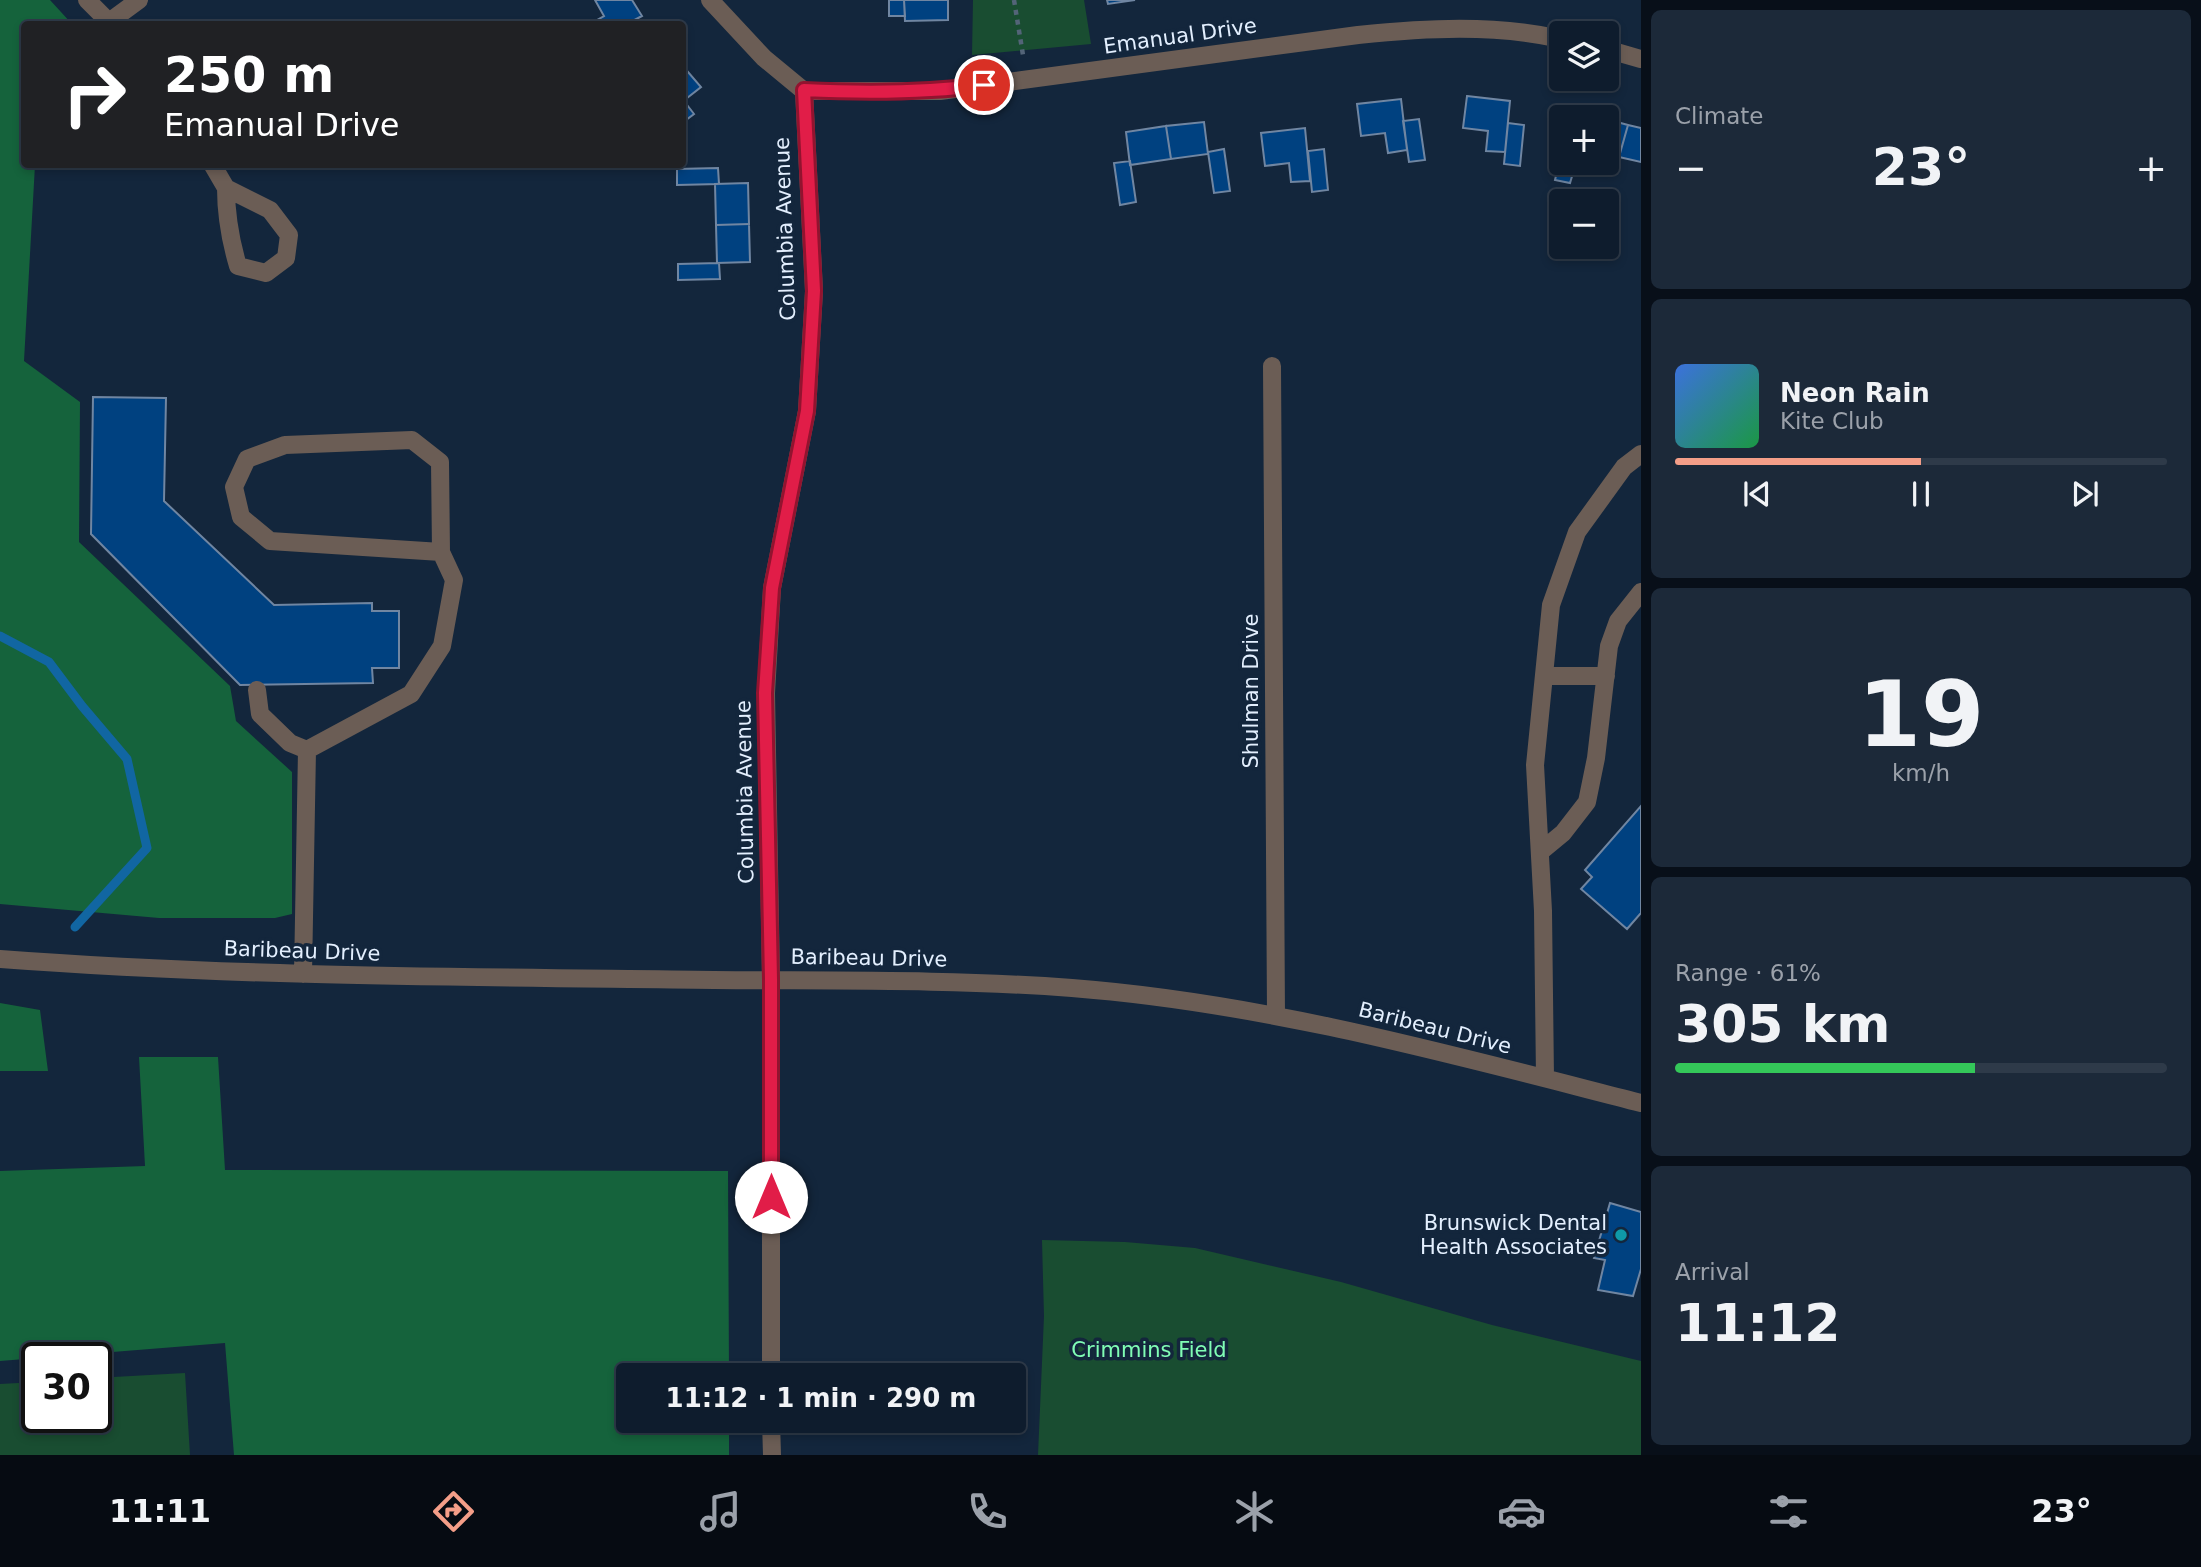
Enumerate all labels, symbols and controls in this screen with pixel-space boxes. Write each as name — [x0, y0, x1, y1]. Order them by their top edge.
street label: Emanual Drive — [1102, 13, 1258, 59]
map controls — [1549, 21, 1619, 259]
button: layers — [1549, 21, 1619, 91]
text: 250 m — [164, 47, 334, 104]
icon: right — [49, 49, 140, 140]
pin — [954, 55, 1014, 115]
icon: arrive — [965, 66, 1003, 104]
text: Climate — [1675, 103, 1764, 129]
button: + — [1549, 105, 1619, 175]
text: Emanual Drive — [164, 106, 400, 144]
street label: Columbia Avenue — [770, 137, 800, 321]
text: 23° — [1872, 137, 1970, 197]
text: − — [1675, 146, 1707, 190]
text: + — [2135, 146, 2167, 190]
button: − — [1549, 189, 1619, 259]
text: Neon Rain — [1780, 378, 1930, 408]
text: Kite Club — [1780, 408, 1884, 434]
icon: previous — [1738, 475, 1776, 513]
icon: pause — [1902, 475, 1940, 513]
icon: next — [2066, 475, 2104, 513]
street label: Shulman Drive — [1239, 613, 1263, 769]
text: 19 — [1858, 662, 1984, 767]
street label: Columbia Avenue — [731, 700, 759, 884]
text: km/h — [1892, 760, 1950, 786]
street label: Baribeau Drive — [223, 936, 381, 966]
street label: Baribeau Drive — [790, 945, 948, 971]
text: Range · 61% — [1675, 960, 1821, 986]
text: 305 km — [1675, 994, 1890, 1054]
street label: Baribeau Drive — [1356, 997, 1514, 1059]
position arrow — [734, 1160, 808, 1234]
place label: Brunswick Dental Health Associates — [1420, 1211, 1607, 1259]
marker: Brunswick Dental Health Associates — [1613, 1227, 1629, 1243]
text: Arrival — [1675, 1259, 1750, 1285]
text: 11:12 — [1675, 1293, 1841, 1353]
park label: Crimmins Field — [1071, 1338, 1227, 1362]
speed limit sign: 30 — [21, 1342, 112, 1433]
text: 11:12 · 1 min · 290 m — [666, 1383, 976, 1413]
icon: directions — [429, 1487, 478, 1536]
icon: music — [696, 1487, 745, 1536]
icon: phone — [963, 1487, 1012, 1536]
icon: climate — [1230, 1487, 1279, 1536]
icon: car — [1497, 1487, 1546, 1536]
icon: filters — [1764, 1487, 1813, 1536]
text: 11:11 — [109, 1492, 211, 1530]
text: 23° — [2031, 1492, 2092, 1530]

